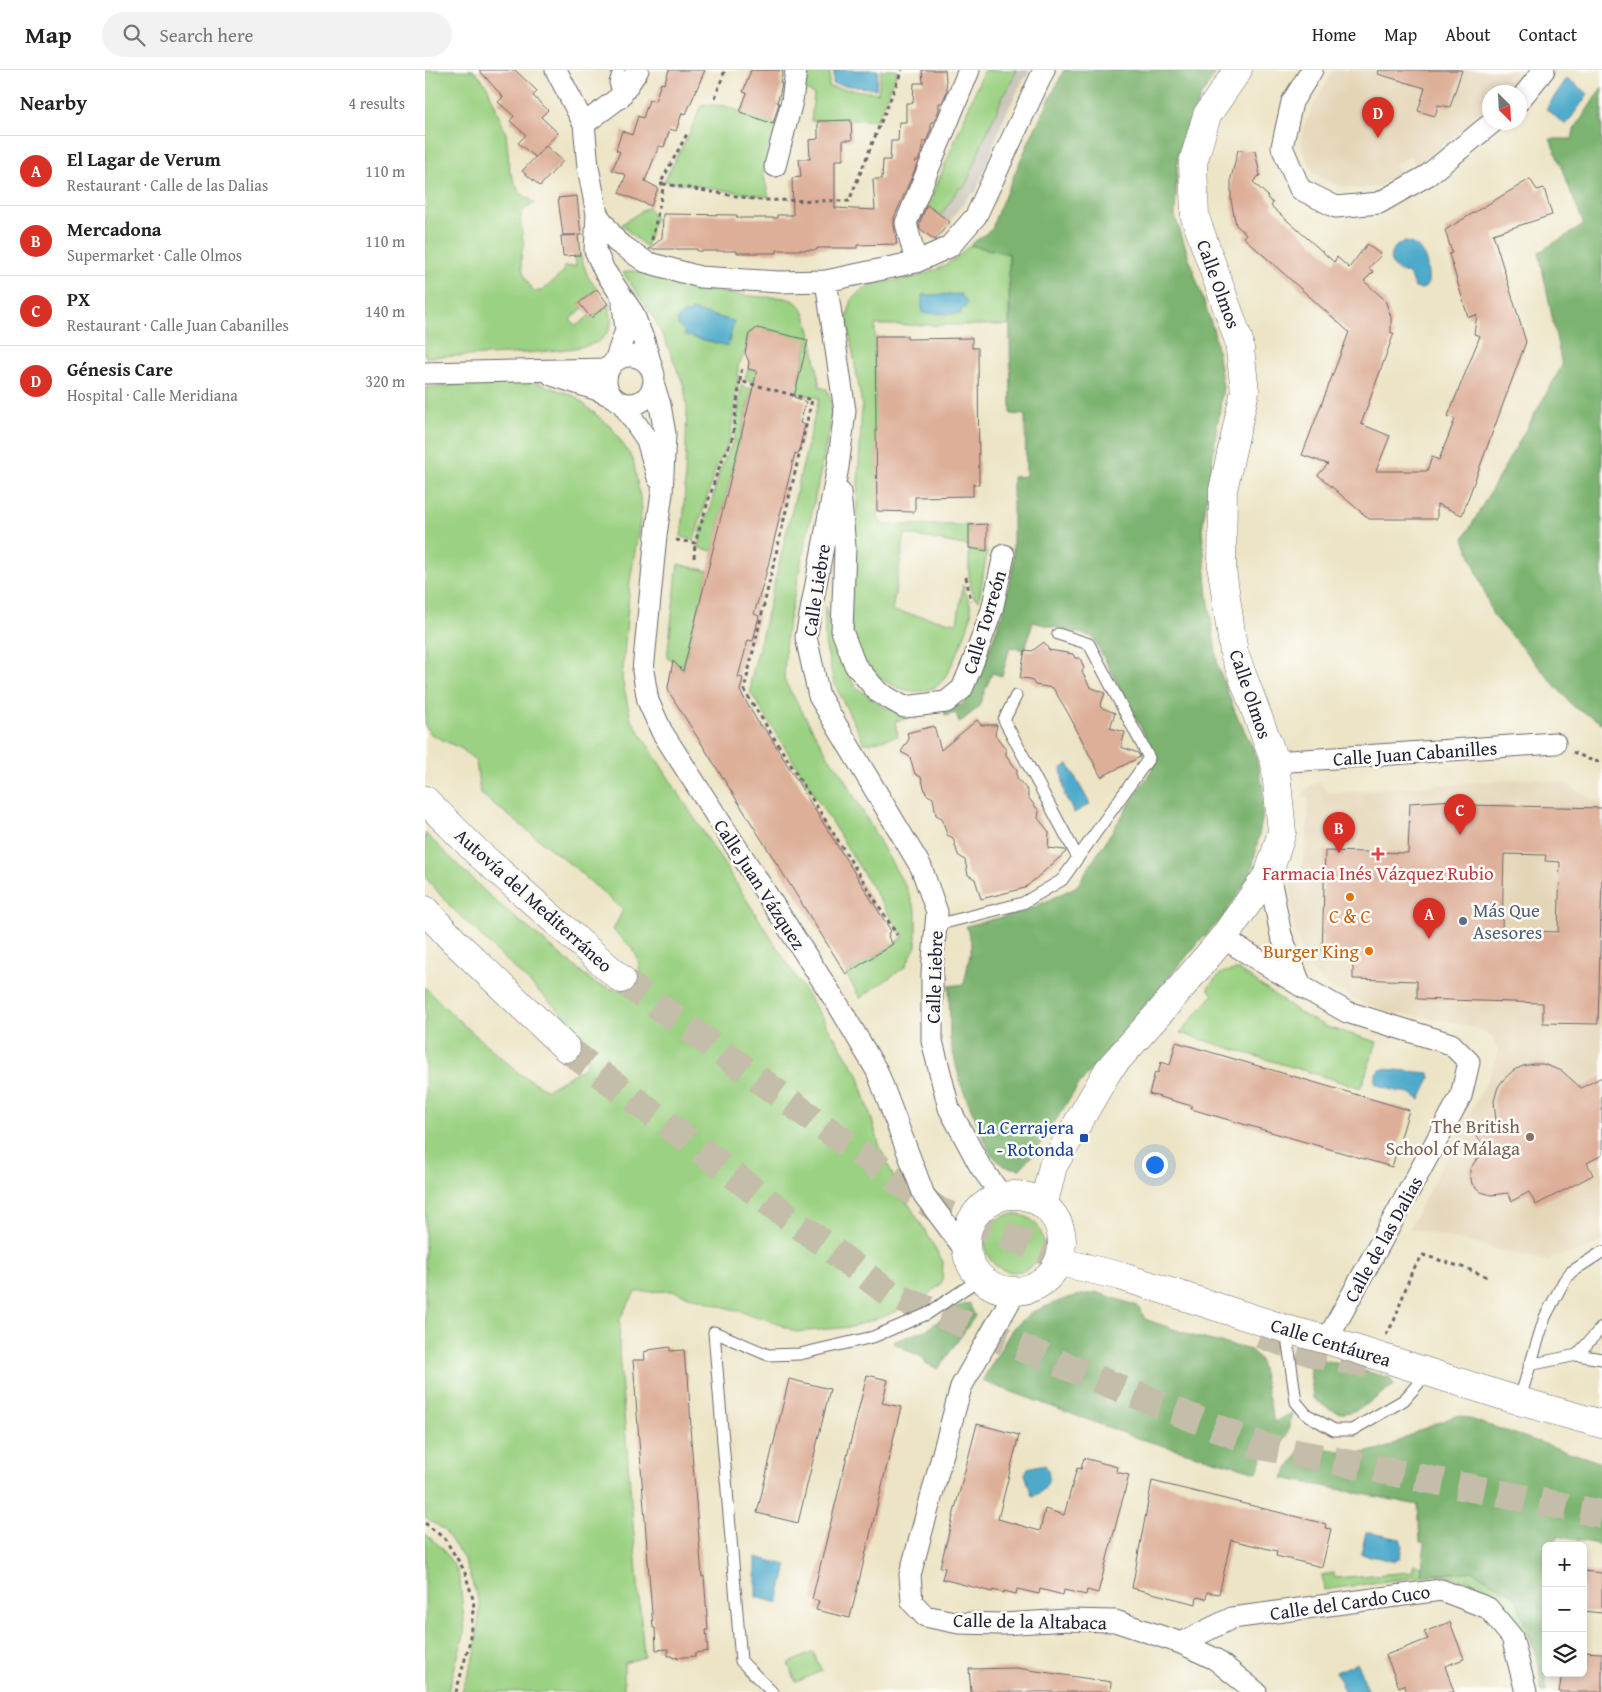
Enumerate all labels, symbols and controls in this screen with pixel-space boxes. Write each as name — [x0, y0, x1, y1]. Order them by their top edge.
search box — [102, 12, 452, 57]
text: Map — [25, 17, 72, 52]
icon: search — [120, 21, 148, 49]
text: Search here — [160, 21, 253, 49]
text: Home — [1312, 21, 1356, 48]
text: Map — [1384, 21, 1417, 48]
text: About — [1445, 21, 1491, 48]
text: Contact — [1519, 21, 1577, 48]
north arrow — [1482, 85, 1527, 130]
text: Nearby — [20, 87, 87, 118]
text: 4 results — [348, 91, 405, 115]
pin: D — [1362, 97, 1394, 138]
text: El Lagar de Verum — [67, 145, 221, 173]
text: A — [31, 159, 41, 183]
text: 110 m — [365, 159, 405, 183]
text: Restaurant · Calle de las Dalias — [67, 173, 268, 197]
text: Mercadona — [67, 215, 162, 243]
text: B — [31, 229, 41, 253]
text: 110 m — [365, 229, 405, 253]
street label: Calle Olmos — [1190, 236, 1248, 332]
text: Supermarket · Calle Olmos — [67, 243, 242, 267]
text: PX — [67, 285, 90, 313]
text: C — [31, 299, 41, 323]
text: 140 m — [365, 299, 405, 323]
text: Restaurant · Calle Juan Cabanilles — [67, 313, 289, 337]
text: Génesis Care — [67, 355, 173, 383]
text: D — [31, 369, 41, 393]
text: 320 m — [365, 369, 405, 393]
text: Hospital · Calle Meridiana — [67, 383, 238, 407]
street label: Calle Liebre — [795, 542, 837, 638]
street label: Calle Torreón — [955, 566, 1013, 677]
street label: Calle Olmos — [1223, 646, 1279, 742]
street label: Calle Juan Cabanilles — [1332, 733, 1498, 773]
pin: C — [1444, 794, 1476, 835]
pin: B — [1323, 812, 1355, 853]
street label: Calle Juan Vázquez — [707, 813, 813, 955]
street label: Autovía del Mediterráneo — [449, 821, 619, 979]
marker: Farmacia Inés Vázquez Rubio — [1372, 848, 1384, 860]
place label: Farmacia Inés Vázquez Rubio — [1262, 859, 1494, 887]
marker: C & C — [1344, 891, 1356, 903]
place label: Más Que Asesores — [1473, 896, 1542, 946]
pin: A — [1413, 898, 1445, 939]
place label: C & C — [1329, 902, 1371, 930]
marker: Más Que Asesores — [1457, 915, 1469, 927]
street label: Calle Liebre — [918, 930, 950, 1024]
place label: Burger King — [1263, 937, 1360, 965]
marker: Burger King — [1363, 945, 1375, 957]
place label: The British School of Málaga — [1386, 1112, 1520, 1162]
place label: La Cerrajera - Rotonda — [977, 1113, 1074, 1163]
marker: The British School of Málaga — [1524, 1131, 1536, 1143]
marker: La Cerrajera - Rotonda — [1078, 1132, 1090, 1144]
your location — [1142, 1152, 1168, 1178]
street label: Calle de las Dalias — [1337, 1171, 1429, 1307]
street label: Calle Centáurea — [1267, 1310, 1395, 1374]
map controls — [1542, 1542, 1587, 1677]
button: + — [1542, 1542, 1587, 1587]
street label: Calle del Cardo Cuco — [1268, 1577, 1432, 1627]
button: − — [1542, 1587, 1587, 1632]
street label: Calle de la Altabaca — [953, 1606, 1107, 1636]
button: layers — [1542, 1632, 1587, 1677]

